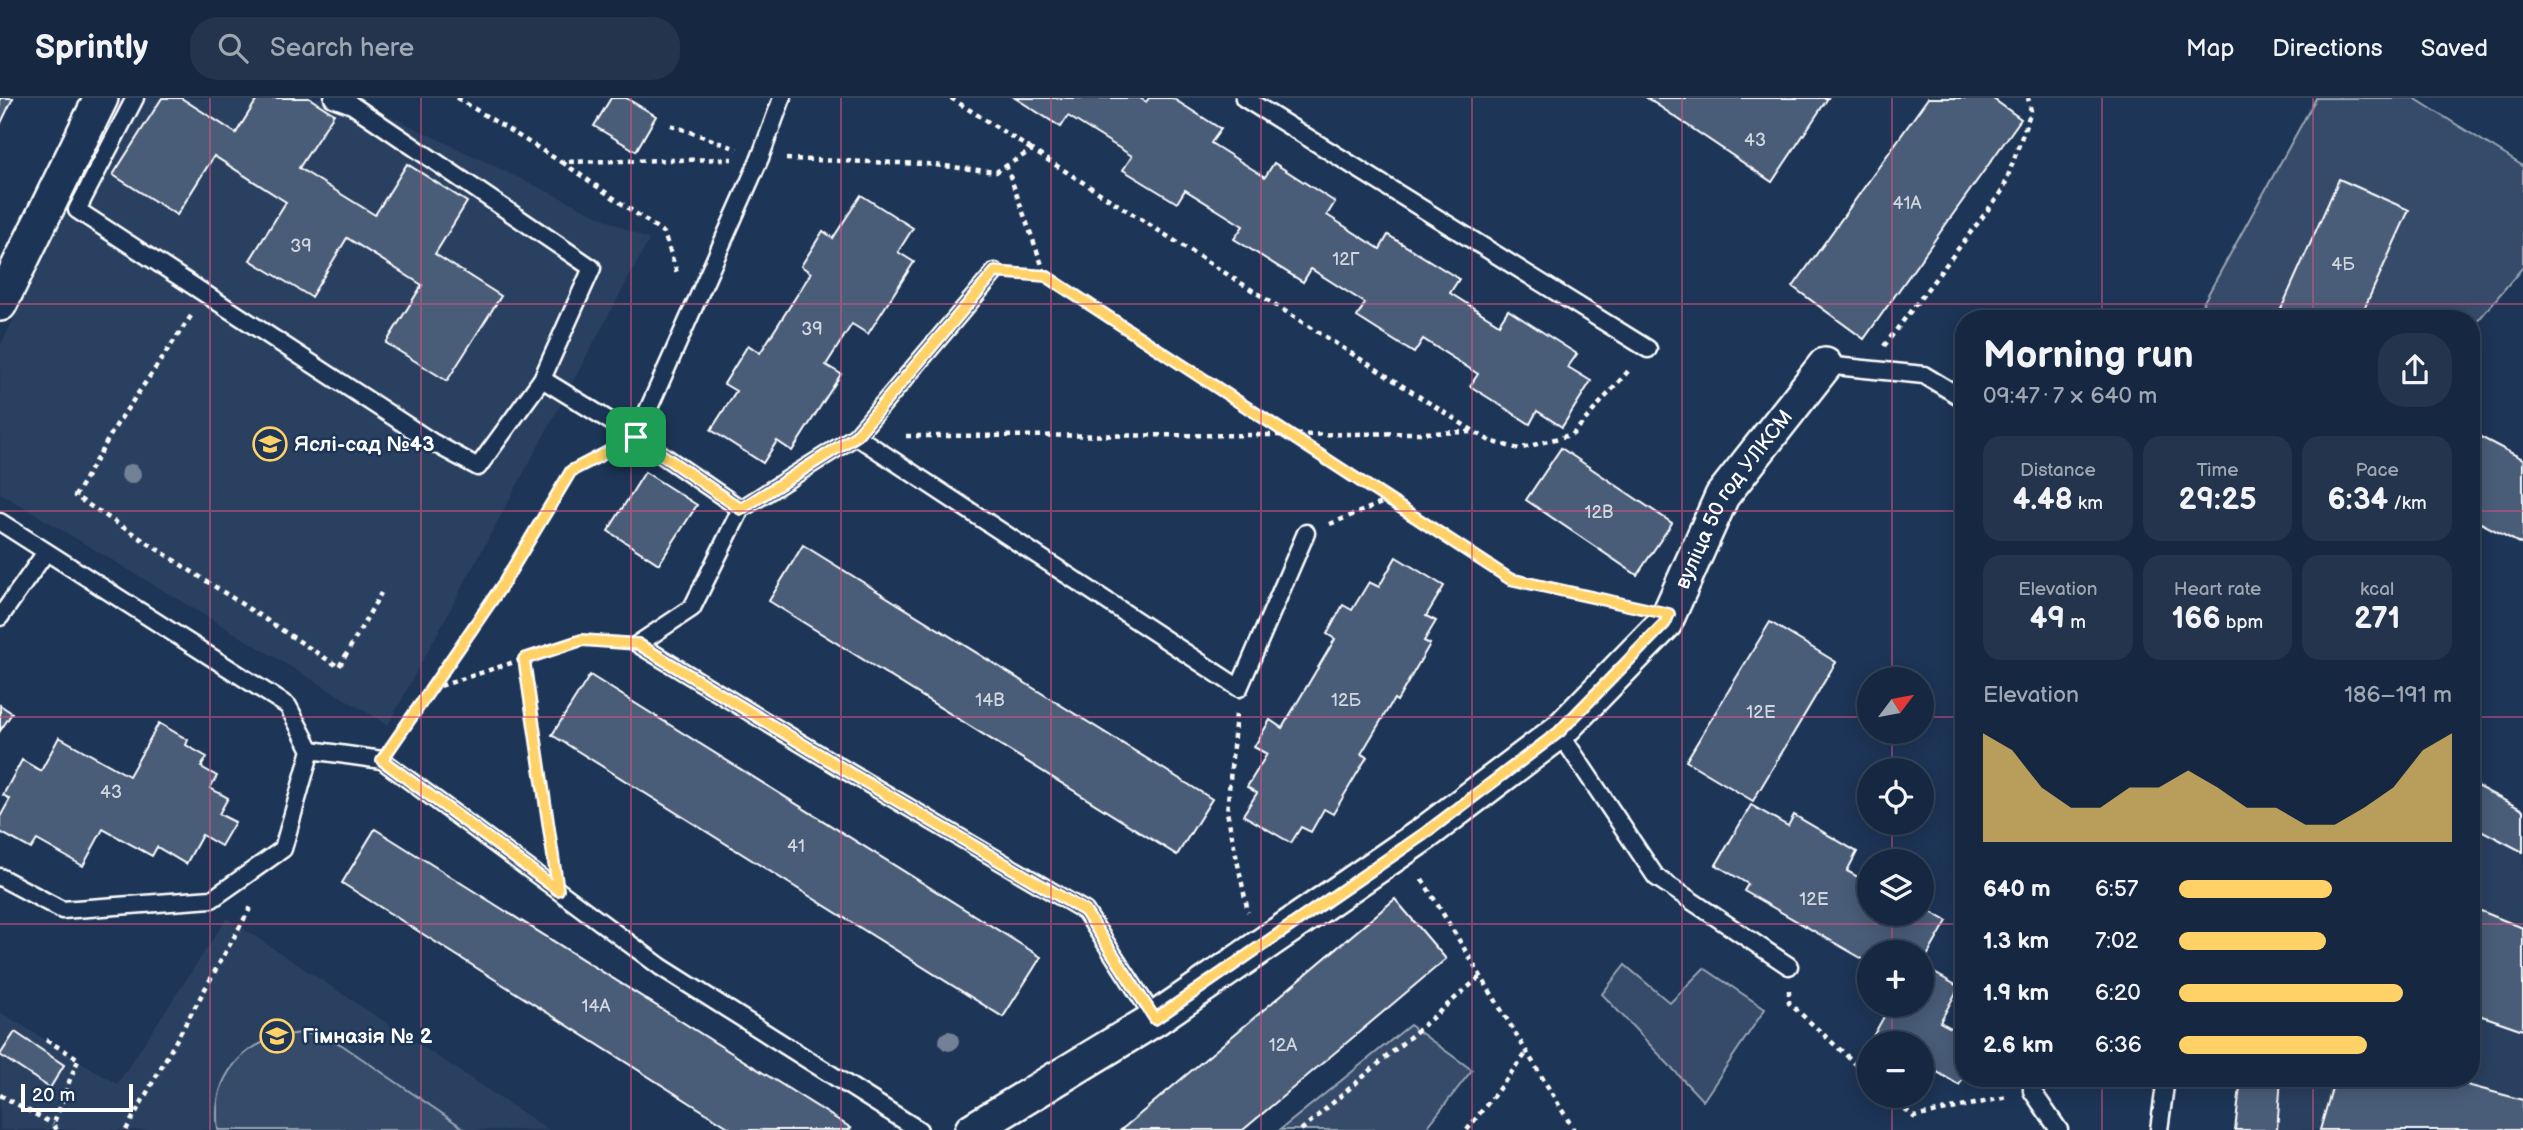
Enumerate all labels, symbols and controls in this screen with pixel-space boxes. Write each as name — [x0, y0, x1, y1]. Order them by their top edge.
search box — [190, 17, 680, 80]
text: Sprintly — [35, 28, 148, 68]
icon: search — [214, 29, 252, 67]
text: Search here — [270, 33, 414, 64]
text: Map — [2186, 34, 2234, 63]
text: Directions — [2272, 34, 2383, 63]
text: Saved — [2421, 34, 2488, 63]
house number: 43 — [1744, 130, 1766, 151]
house number: 41А — [1893, 193, 1922, 214]
house number: 39 — [290, 236, 312, 257]
house number: 12Г — [1332, 249, 1360, 270]
house number: 4Б — [2331, 254, 2355, 275]
house number: 39 — [801, 319, 823, 340]
text: Morning run — [1983, 333, 2194, 378]
button: share — [2378, 333, 2452, 407]
text: 09:47 · 7 × 640 m — [1983, 382, 2157, 410]
street label: вуліца 50 год УЛКСМ — [1669, 405, 1798, 593]
pin — [606, 407, 666, 467]
icon: arrive — [617, 418, 655, 456]
school or university icon: Яслі-сад №43 — [251, 425, 289, 463]
place label: Яслі-сад №43 — [294, 432, 434, 457]
text: Distance — [2020, 459, 2096, 482]
text: Time — [2196, 459, 2239, 482]
text: Pace — [2356, 459, 2399, 482]
text: 4.48 — [2013, 482, 2073, 518]
text: 29:25 — [2178, 482, 2257, 518]
text: 6:34 — [2328, 482, 2388, 518]
text: km — [2073, 492, 2103, 515]
text: /km — [2388, 492, 2427, 515]
house number: 12В — [1584, 502, 1614, 523]
text: Elevation — [2018, 578, 2097, 601]
text: Heart rate — [2174, 578, 2261, 601]
text: kcal — [2360, 578, 2394, 601]
text: 49 — [2030, 601, 2065, 637]
text: 166 — [2172, 601, 2221, 637]
text: 271 — [2354, 601, 2400, 637]
text: m — [2065, 611, 2086, 634]
text: bpm — [2221, 611, 2263, 634]
north arrow — [1857, 667, 1934, 744]
map controls — [1857, 667, 1934, 1108]
text: Elevation — [1983, 681, 2079, 709]
text: 186–191 m — [2344, 681, 2452, 709]
house number: 14В — [975, 690, 1005, 711]
house number: 12Б — [1331, 690, 1362, 711]
house number: 12Е — [1746, 702, 1776, 723]
button: locate — [1857, 758, 1934, 835]
house number: 43 — [100, 782, 122, 803]
house number: 41 — [787, 836, 805, 857]
button: layers — [1857, 849, 1934, 926]
text: 640 m — [1983, 875, 2051, 903]
text: 6:57 — [2095, 875, 2138, 903]
house number: 12Е — [1799, 889, 1829, 910]
text: 1.3 km — [1983, 927, 2049, 955]
text: 7:02 — [2095, 927, 2138, 955]
button: + — [1857, 940, 1934, 1017]
text: 1.9 km — [1983, 979, 2049, 1007]
text: 6:20 — [2095, 979, 2141, 1007]
house number: 14А — [582, 996, 611, 1017]
school or university icon: Гімназія № 2 — [258, 1017, 296, 1055]
place label: Гімназія № 2 — [302, 1024, 433, 1049]
button: − — [1857, 1031, 1934, 1108]
text: 2.6 km — [1983, 1031, 2054, 1059]
text: 6:36 — [2095, 1031, 2142, 1059]
house number: 12А — [1269, 1035, 1297, 1056]
scale bar — [21, 1081, 133, 1113]
text: 20 m — [32, 1084, 75, 1107]

